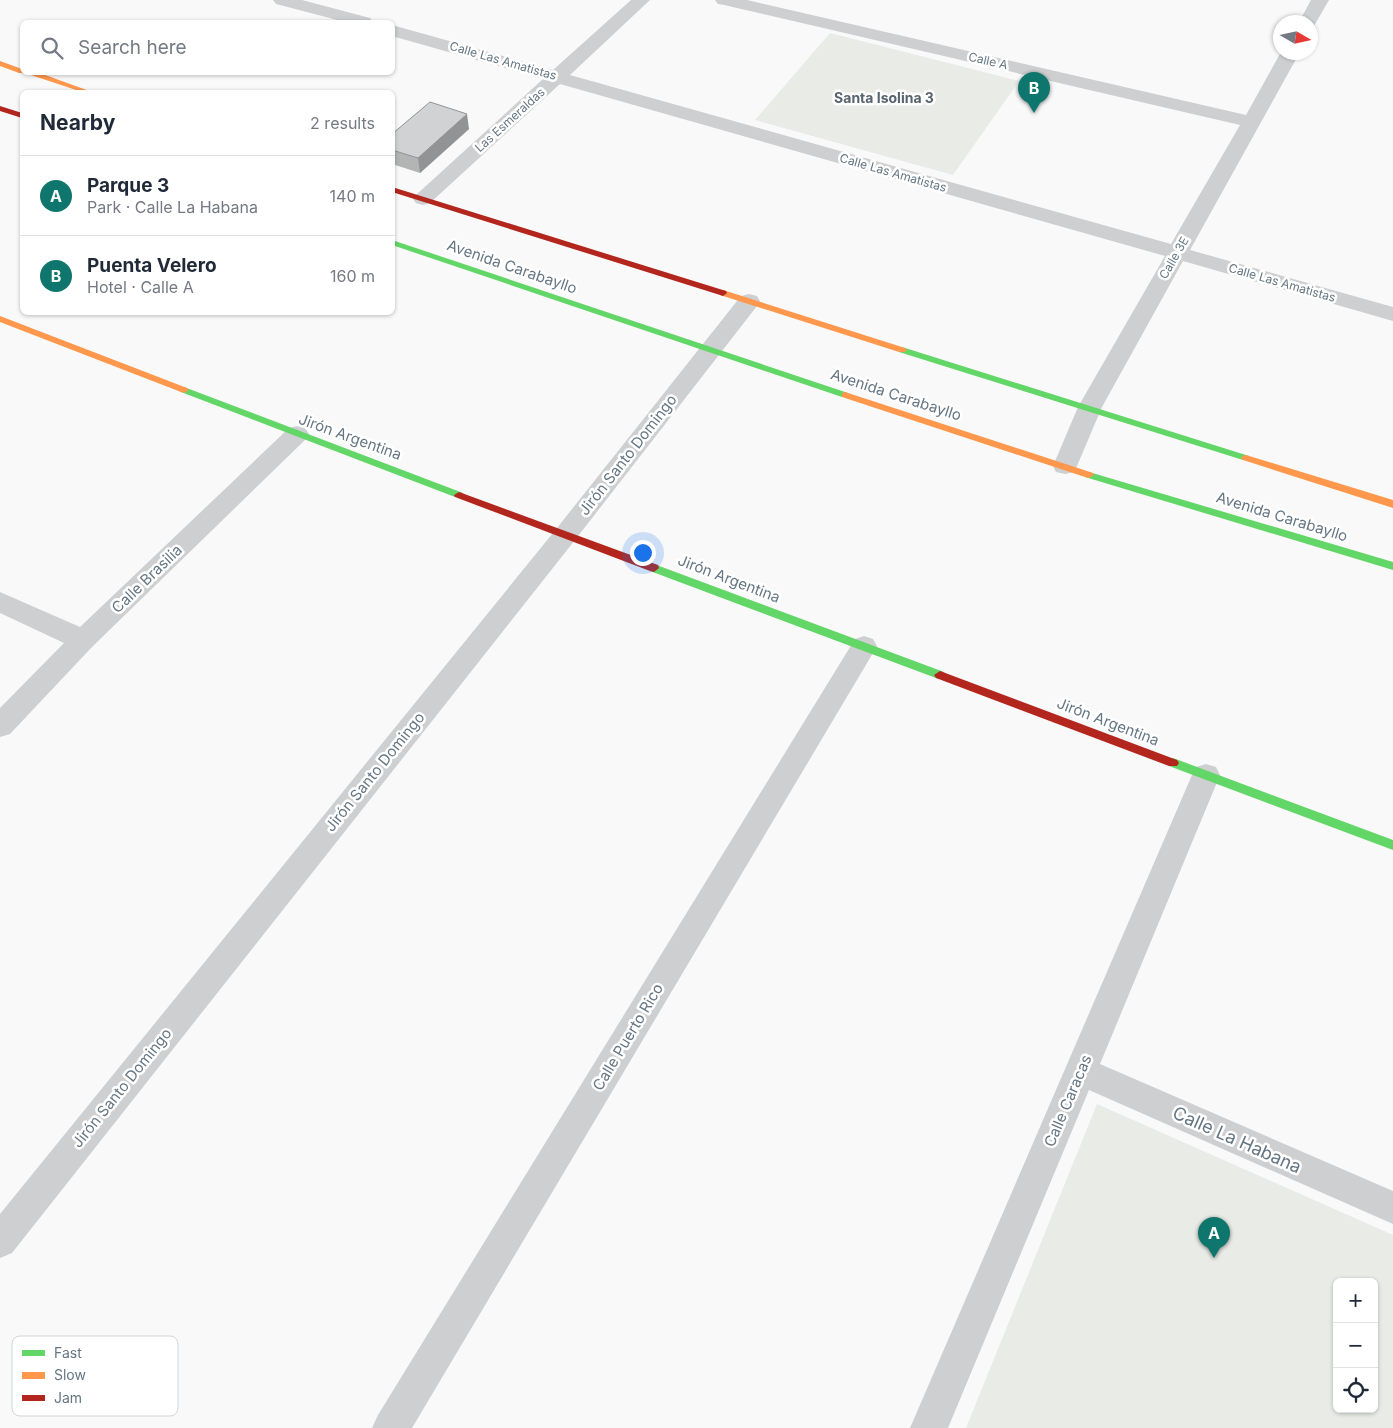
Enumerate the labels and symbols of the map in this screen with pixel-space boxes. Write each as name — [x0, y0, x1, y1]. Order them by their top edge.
north arrow — [1273, 15, 1318, 60]
street label: Calle Las Amatistas — [448, 38, 558, 83]
street label: Calle A — [967, 49, 1009, 72]
pin: B — [1018, 72, 1050, 113]
street label: Las Esmeraldas — [472, 84, 548, 155]
district label: Santa Isolina 3 — [834, 89, 934, 106]
street label: Calle Las Amatistas — [838, 150, 948, 195]
street label: Calle 3E — [1155, 234, 1192, 282]
street label: Avenida Carabayllo — [445, 235, 580, 298]
street label: Calle Las Amatistas — [1227, 260, 1337, 305]
street label: Avenida Carabayllo — [828, 364, 964, 425]
street label: Jirón Santo Domingo — [574, 390, 681, 519]
street label: Jirón Argentina — [296, 409, 404, 464]
street label: Avenida Carabayllo — [1214, 488, 1350, 546]
street label: Calle Brasilia — [107, 540, 186, 617]
your location — [630, 540, 656, 566]
street label: Jirón Argentina — [675, 550, 783, 607]
street label: Jirón Argentina — [1054, 693, 1162, 750]
street label: Jirón Santo Domingo — [321, 708, 429, 835]
street label: Calle Puerto Rico — [588, 980, 667, 1094]
street label: Jirón Santo Domingo — [68, 1024, 176, 1151]
street label: Calle Caracas — [1040, 1052, 1095, 1150]
street label: Calle La Habana — [1170, 1102, 1305, 1177]
pin: A — [1198, 1217, 1230, 1258]
legend — [12, 1336, 178, 1416]
text: Fast — [54, 1344, 82, 1361]
text: Slow — [54, 1366, 86, 1383]
text: Jam — [54, 1389, 82, 1406]

